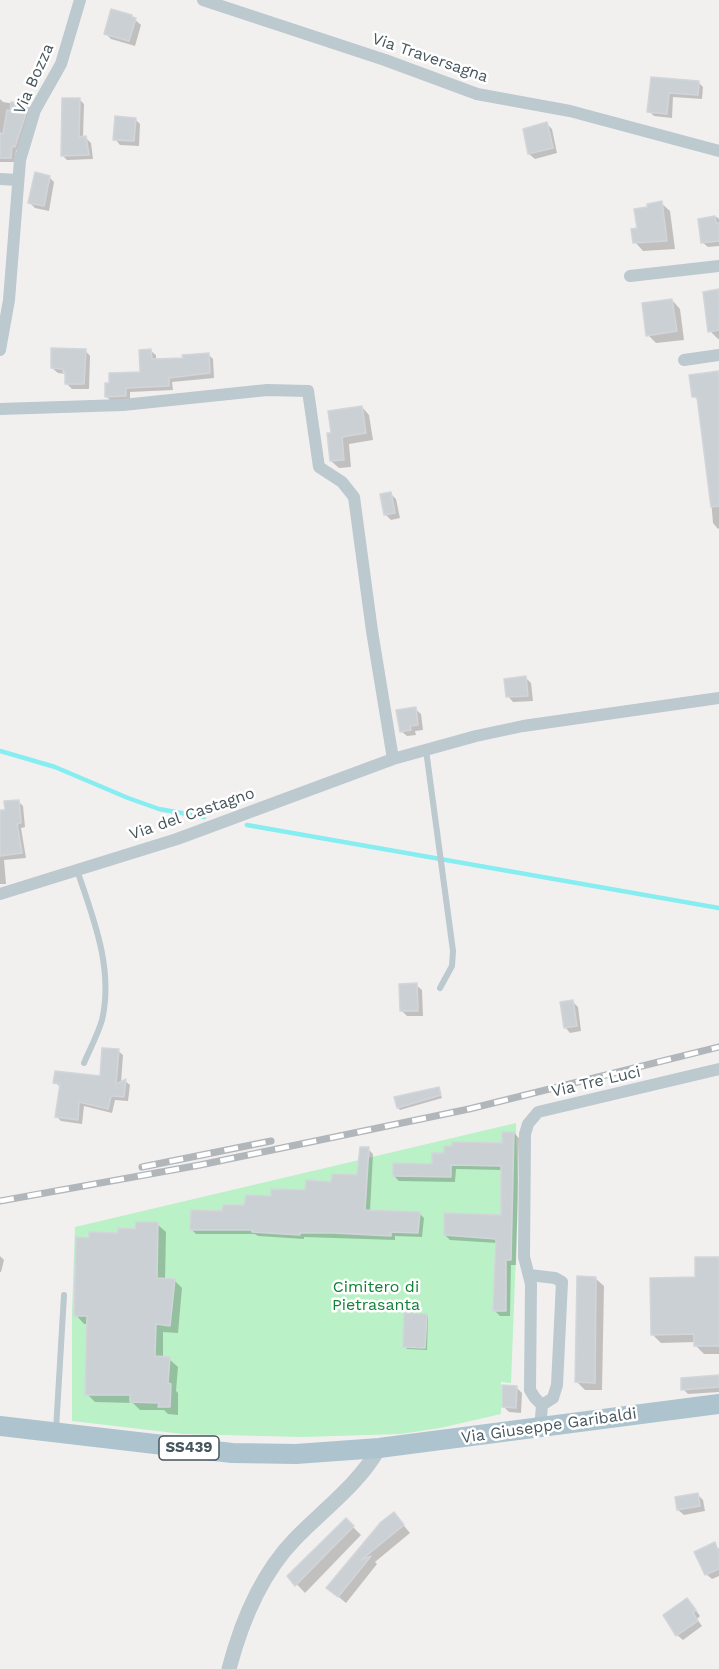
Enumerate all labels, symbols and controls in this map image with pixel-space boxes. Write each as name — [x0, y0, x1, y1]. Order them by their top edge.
street label: Via Traversagna — [369, 29, 491, 87]
street label: Via Bozza — [10, 41, 58, 117]
street label: Via del Castagno — [127, 784, 257, 844]
street label: Via Tre Luci — [549, 1062, 643, 1102]
park label: Cimitero di Pietrasanta — [332, 1277, 420, 1315]
street label: Via Giuseppe Garibaldi — [460, 1404, 638, 1448]
road number: SS439 — [159, 1436, 219, 1460]

